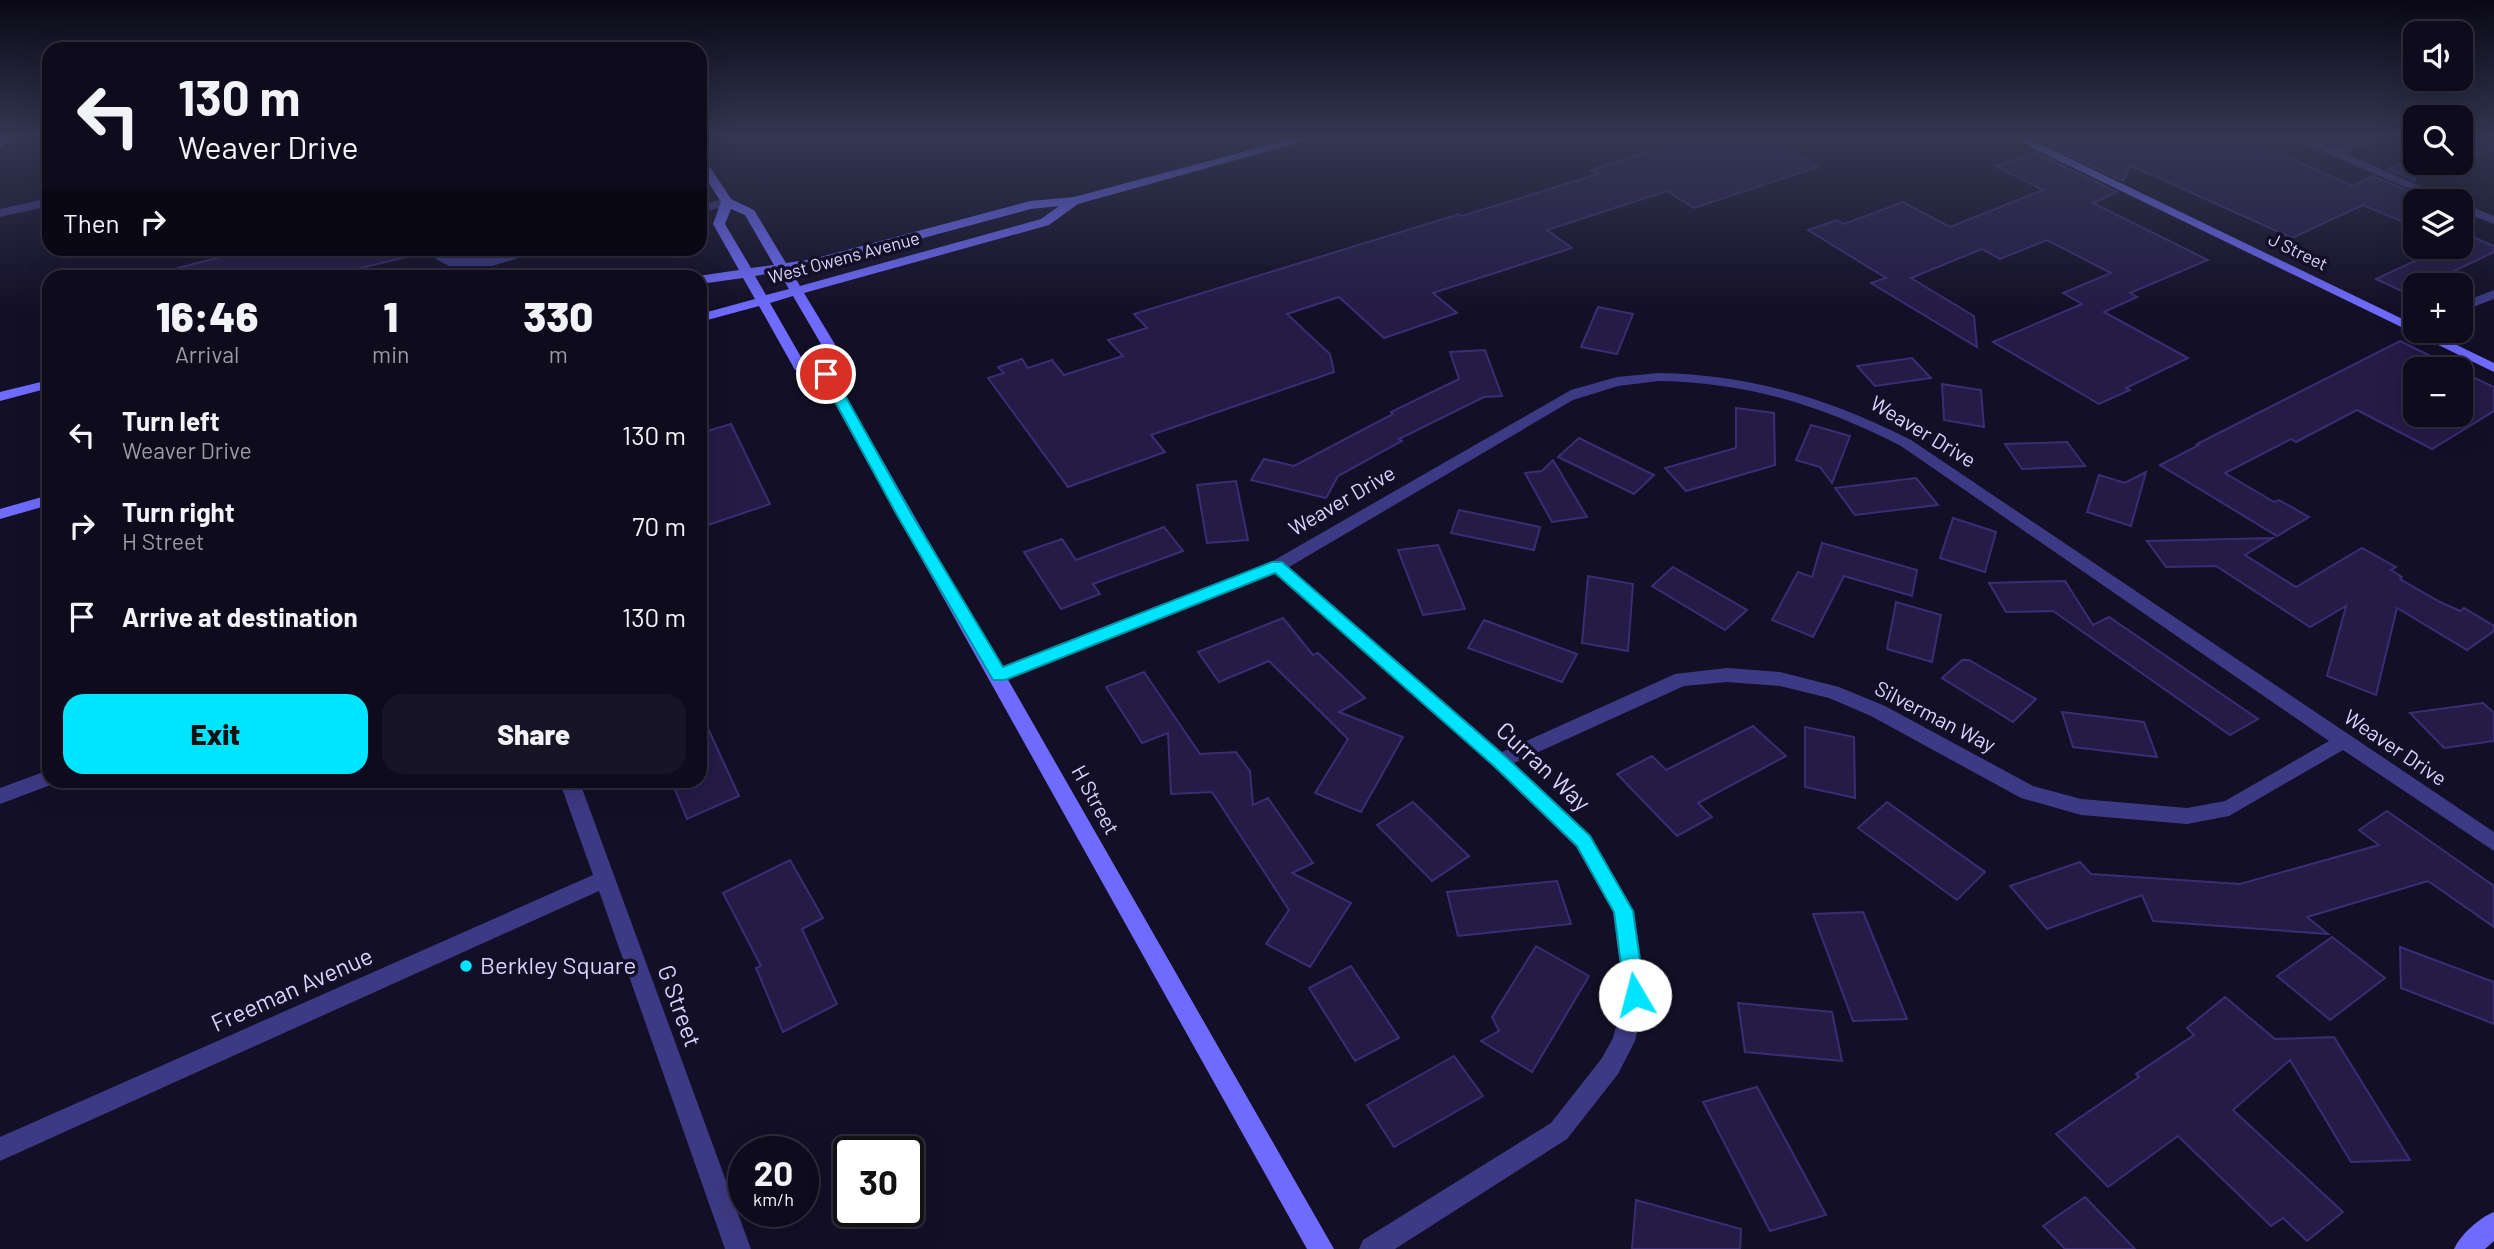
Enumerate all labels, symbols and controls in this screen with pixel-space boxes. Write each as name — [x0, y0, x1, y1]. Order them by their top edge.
map controls — [2403, 21, 2473, 427]
button: sound — [2403, 21, 2473, 91]
text: 130 m — [178, 67, 300, 126]
icon: left — [63, 70, 154, 161]
button: search — [2403, 105, 2473, 175]
text: Weaver Drive — [178, 127, 359, 165]
button: layers — [2403, 189, 2473, 259]
icon: right — [134, 203, 172, 241]
text: Then — [63, 207, 120, 238]
street label: West Owens Avenue — [766, 226, 922, 288]
street label: J Street — [2265, 227, 2332, 275]
button: + — [2403, 273, 2473, 343]
text: 16:46 — [156, 290, 258, 340]
text: 1 — [383, 290, 398, 340]
text: 330 — [523, 290, 593, 340]
text: Arrival — [175, 340, 239, 368]
text: min — [372, 340, 409, 368]
text: m — [549, 340, 568, 368]
pin — [796, 344, 856, 404]
icon: arrive — [807, 355, 845, 393]
button: − — [2403, 357, 2473, 427]
street label: Weaver Drive — [1867, 389, 1981, 472]
text: Turn left — [122, 405, 220, 436]
icon: left — [63, 416, 101, 454]
text: 130 m — [622, 419, 686, 450]
text: Weaver Drive — [122, 436, 252, 464]
street label: Weaver Drive — [1284, 459, 1399, 540]
text: Turn right — [122, 496, 235, 527]
icon: right — [63, 507, 101, 545]
text: 70 m — [632, 510, 686, 541]
text: H Street — [122, 527, 204, 555]
icon: arrive — [63, 598, 101, 636]
text: Arrive at destination — [122, 601, 358, 632]
text: 130 m — [622, 601, 686, 632]
street label: Silverman Way — [1871, 675, 2001, 757]
button: Exit — [63, 694, 368, 774]
button: Share — [382, 694, 686, 774]
street label: Weaver Drive — [2340, 703, 2452, 790]
street label: Curran Way — [1491, 715, 1597, 817]
street label: H Street — [1067, 760, 1125, 838]
street label: Freeman Avenue — [206, 940, 377, 1037]
place label: Berkley Square — [480, 950, 636, 979]
marker: Berkley Square — [458, 958, 474, 974]
position arrow — [1598, 958, 1672, 1032]
street label: G Street — [652, 961, 709, 1050]
speed limit sign: 30 — [833, 1136, 924, 1227]
text: 20 — [754, 1151, 793, 1193]
text: km/h — [753, 1188, 794, 1210]

